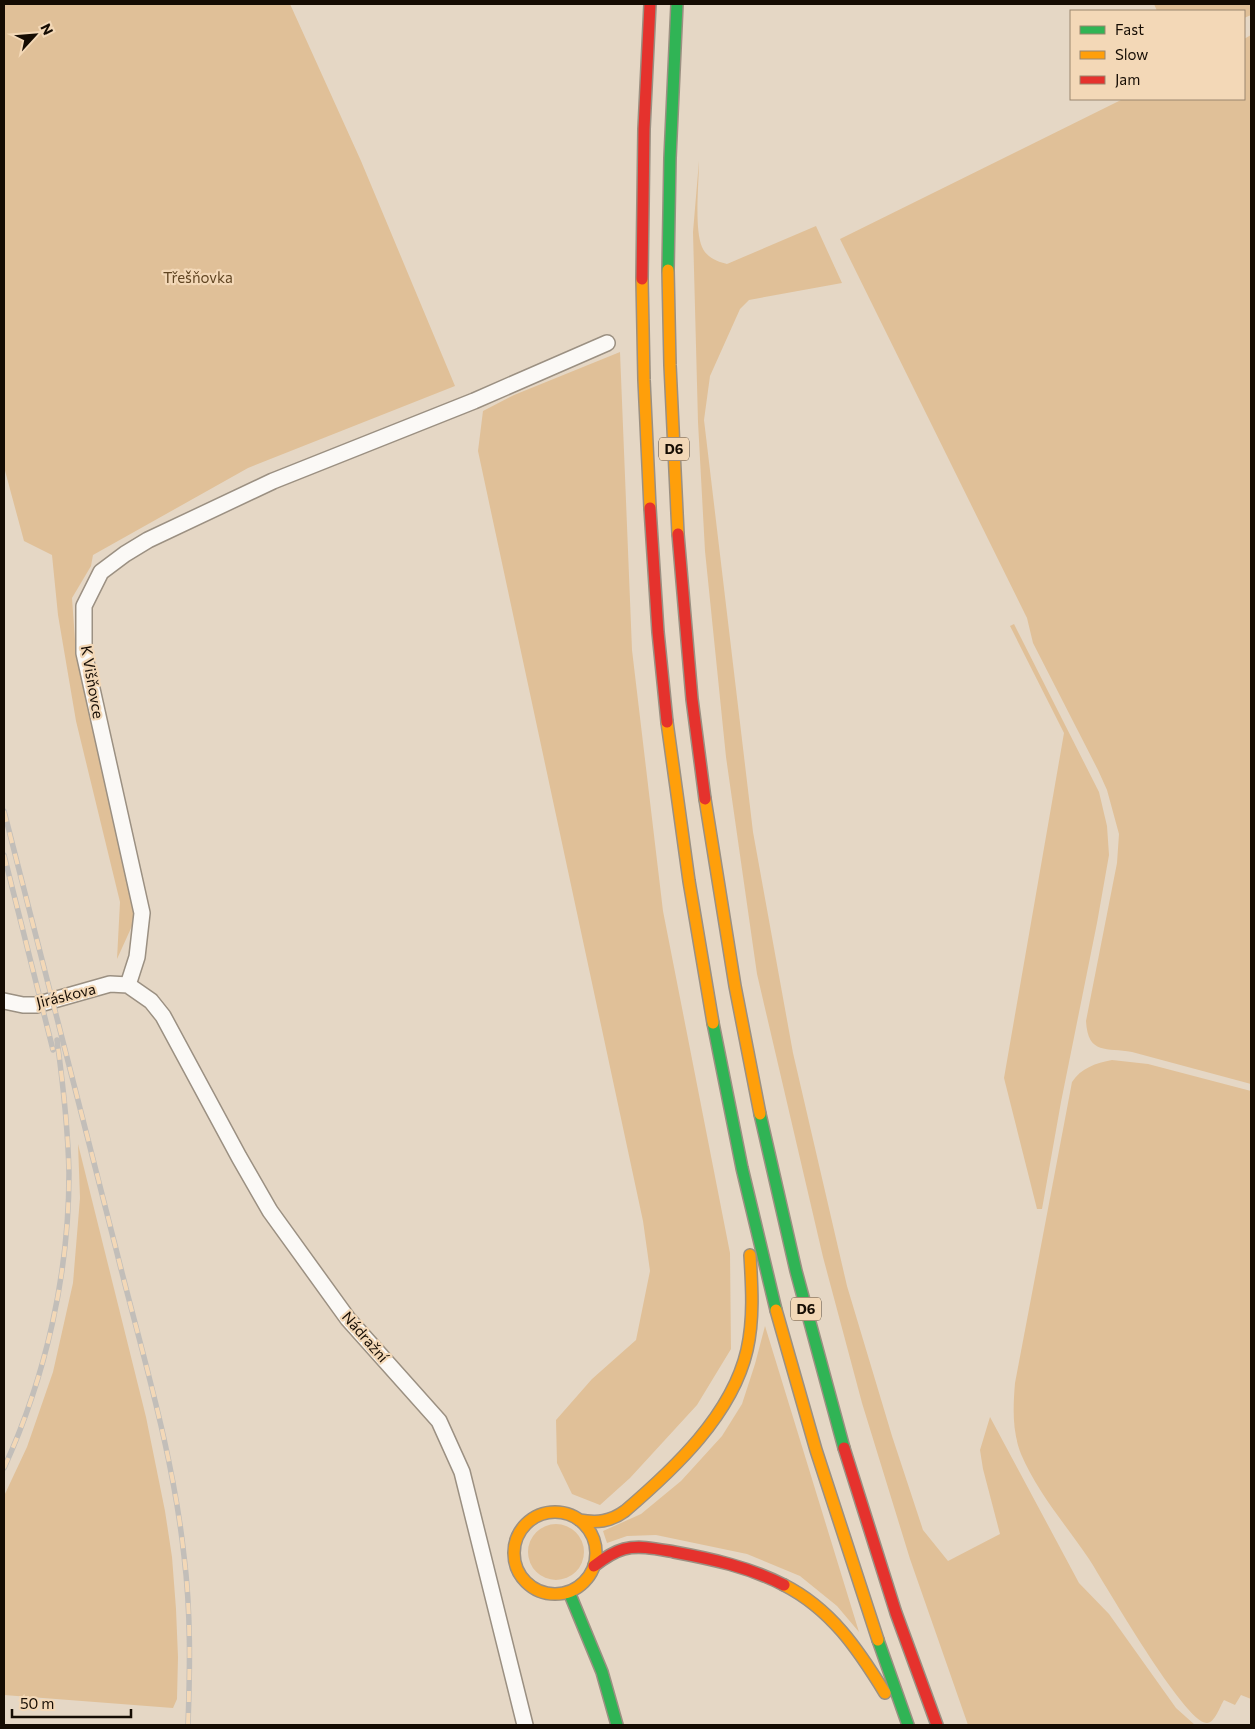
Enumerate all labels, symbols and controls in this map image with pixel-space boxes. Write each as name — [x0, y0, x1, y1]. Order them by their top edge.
north arrow — [10, 10, 60, 60]
legend — [1070, 10, 1245, 100]
text: Fast — [1115, 20, 1144, 38]
text: N — [37, 21, 57, 38]
text: Slow — [1115, 45, 1148, 63]
text: Jam — [1115, 70, 1140, 88]
park label: Třešňovka — [163, 268, 233, 286]
road number: D6 — [659, 438, 689, 460]
street label: K Višňovce — [78, 644, 108, 720]
street label: Jiráskova — [34, 979, 97, 1011]
road number: D6 — [791, 1298, 821, 1320]
street label: Nádražní — [339, 1307, 393, 1366]
scale bar — [12, 1686, 131, 1718]
text: 50 m — [20, 1694, 54, 1712]

